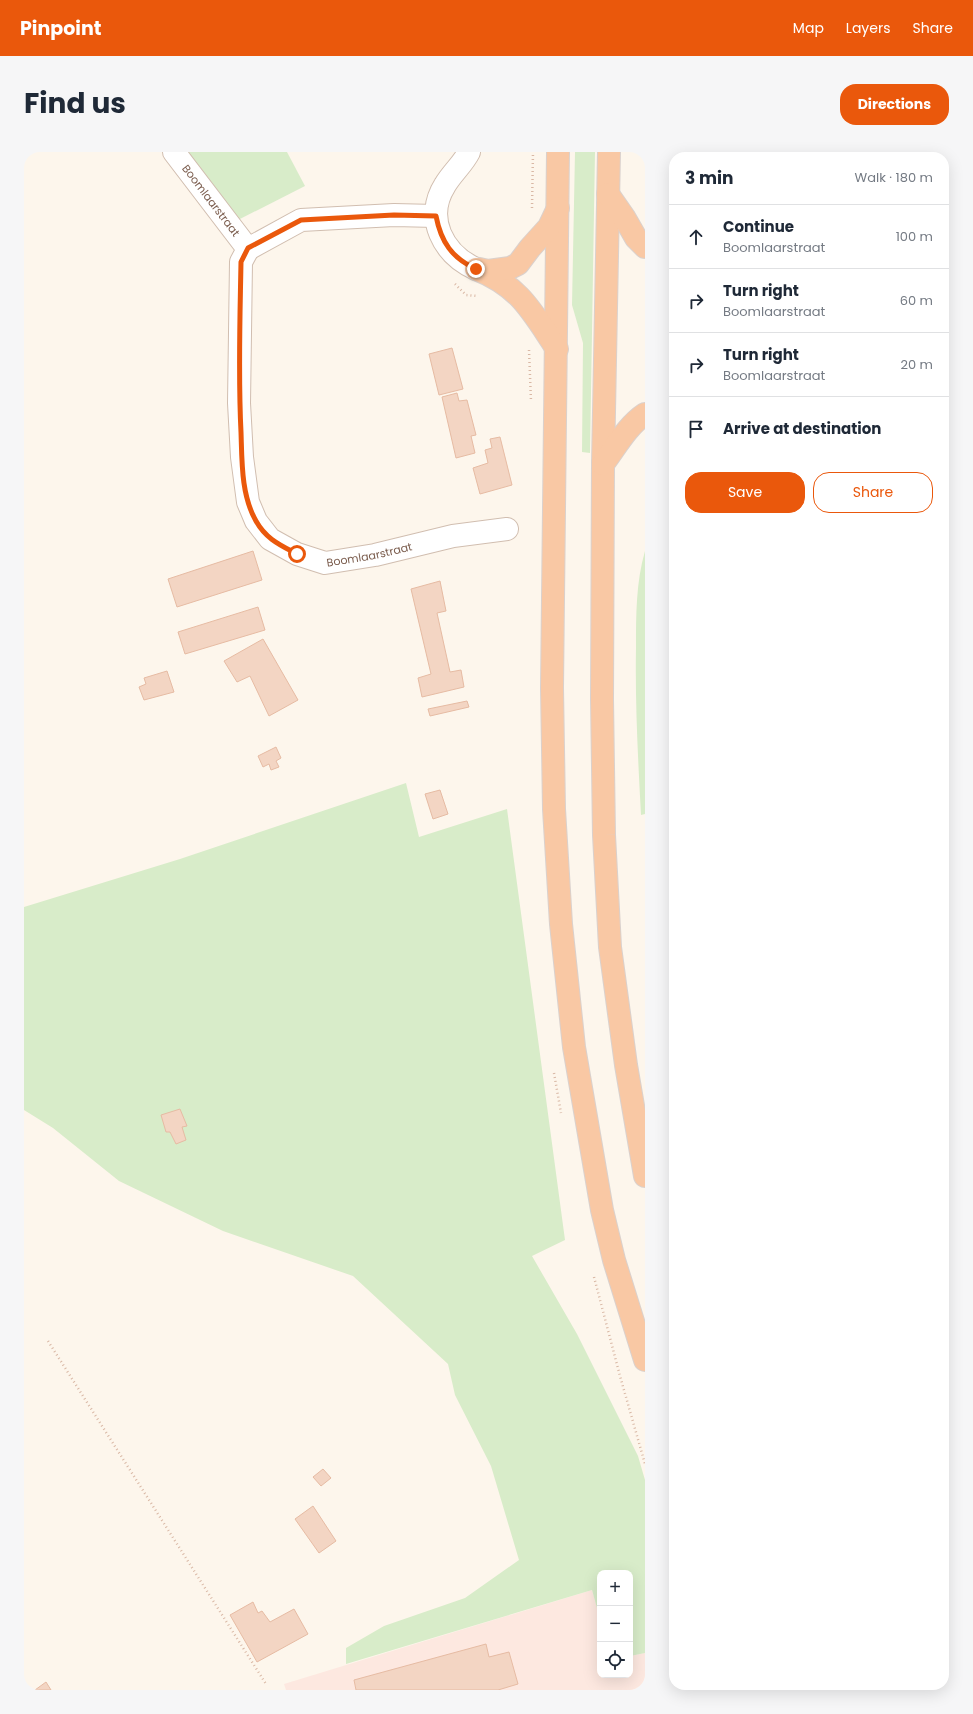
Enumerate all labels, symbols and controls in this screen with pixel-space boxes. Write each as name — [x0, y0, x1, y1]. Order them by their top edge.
text: Pinpoint — [20, 15, 101, 42]
text: Map — [793, 18, 824, 38]
text: Layers — [846, 18, 890, 38]
text: Share — [912, 18, 953, 38]
text: Find us — [24, 84, 126, 123]
button: Directions — [840, 84, 949, 125]
street label: Boomlaarstraat — [178, 161, 244, 240]
text: 3 min — [685, 166, 733, 190]
text: Walk · 180 m — [855, 168, 933, 187]
text: Continue — [723, 216, 794, 237]
icon: ahead — [685, 226, 707, 248]
text: 100 m — [896, 227, 933, 246]
text: Boomlaarstraat — [723, 238, 825, 257]
route end — [467, 260, 485, 278]
text: Turn right — [723, 280, 799, 301]
icon: right — [685, 290, 707, 312]
text: 60 m — [900, 291, 933, 310]
text: Boomlaarstraat — [723, 302, 825, 321]
text: Turn right — [723, 344, 799, 365]
icon: right — [685, 354, 707, 376]
text: 20 m — [900, 355, 933, 374]
text: Boomlaarstraat — [723, 366, 825, 385]
icon: arrive — [685, 418, 707, 440]
text: Arrive at destination — [723, 418, 881, 439]
button: Save — [685, 472, 805, 513]
button: Share — [813, 472, 933, 513]
street label: Boomlaarstraat — [325, 538, 414, 571]
route start — [288, 545, 306, 563]
map controls — [597, 1570, 633, 1678]
button: + — [597, 1570, 633, 1606]
button: − — [597, 1606, 633, 1642]
button: locate — [597, 1642, 633, 1678]

